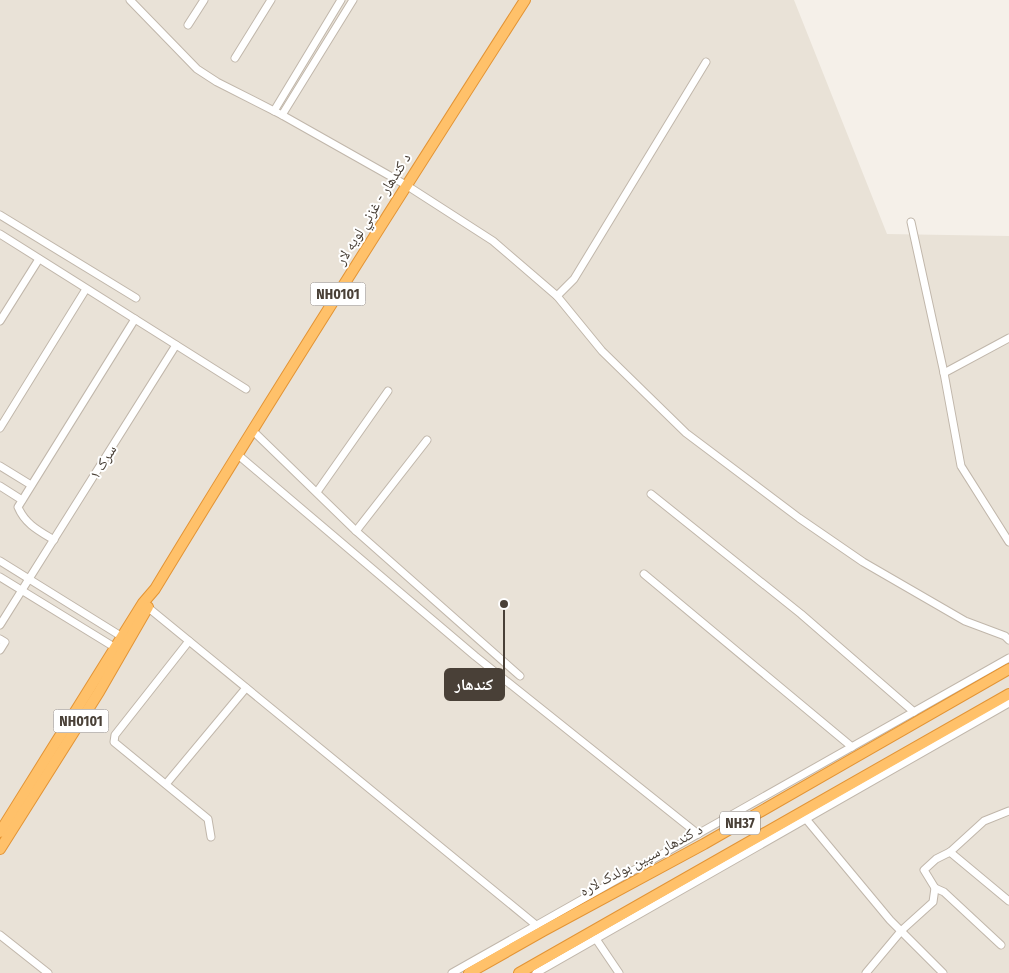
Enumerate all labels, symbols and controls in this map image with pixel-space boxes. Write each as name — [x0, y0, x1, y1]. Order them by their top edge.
street label: د کندهار - غزني لويه لار — [331, 150, 417, 270]
road number: NH0101 — [310, 282, 366, 306]
street label: سرک ۱ — [86, 441, 121, 482]
callout: کندهار — [445, 669, 504, 700]
text: کندهار — [454, 675, 493, 694]
road number: NH0101 — [54, 709, 108, 732]
road number: NH37 — [720, 811, 760, 834]
street label: د کندهار سپین بولدک لاره — [576, 820, 706, 901]

